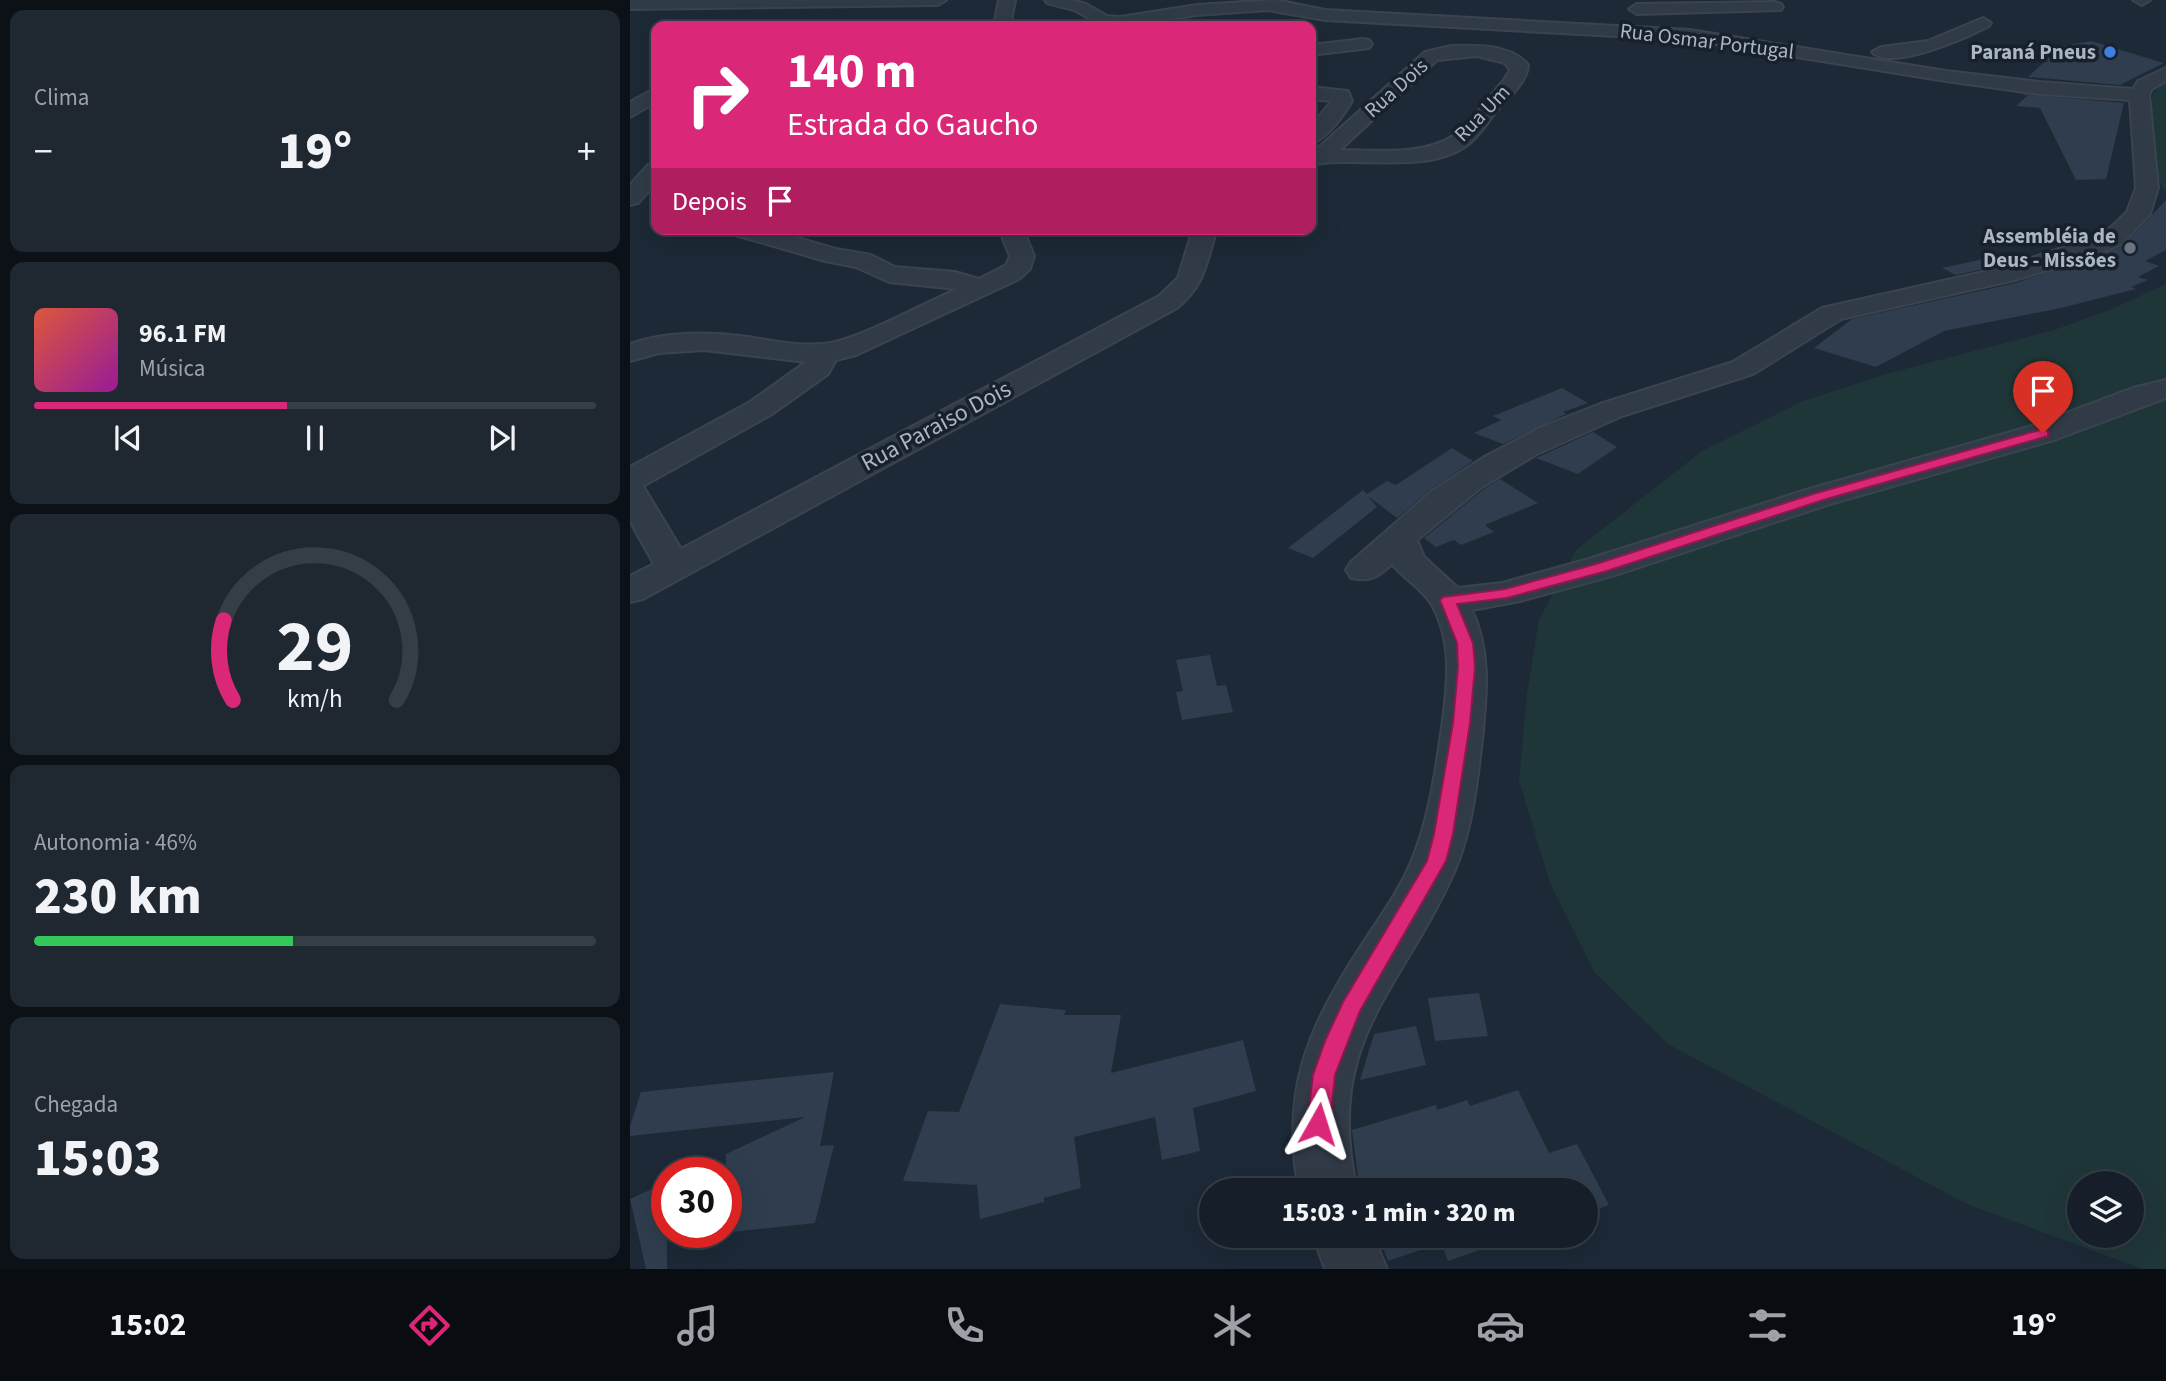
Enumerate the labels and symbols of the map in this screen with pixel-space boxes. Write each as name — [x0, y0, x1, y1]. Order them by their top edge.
street label: Rua Osmar Portugal — [1618, 15, 1796, 67]
place label: Paraná Pneus — [1970, 37, 2096, 67]
marker: Paraná Pneus — [2102, 44, 2118, 60]
street label: Rua Dois — [1358, 51, 1435, 125]
street label: Rua Um — [1447, 78, 1517, 148]
place label: Assembléia de Deus - Missões — [1982, 221, 2116, 275]
marker: Assembléia de Deus - Missões — [2122, 240, 2138, 256]
pin — [2013, 361, 2073, 433]
street label: Rua Paraiso Dois — [855, 372, 1017, 480]
position arrow — [1281, 1087, 1355, 1161]
speed limit sign: 30 — [651, 1157, 742, 1248]

